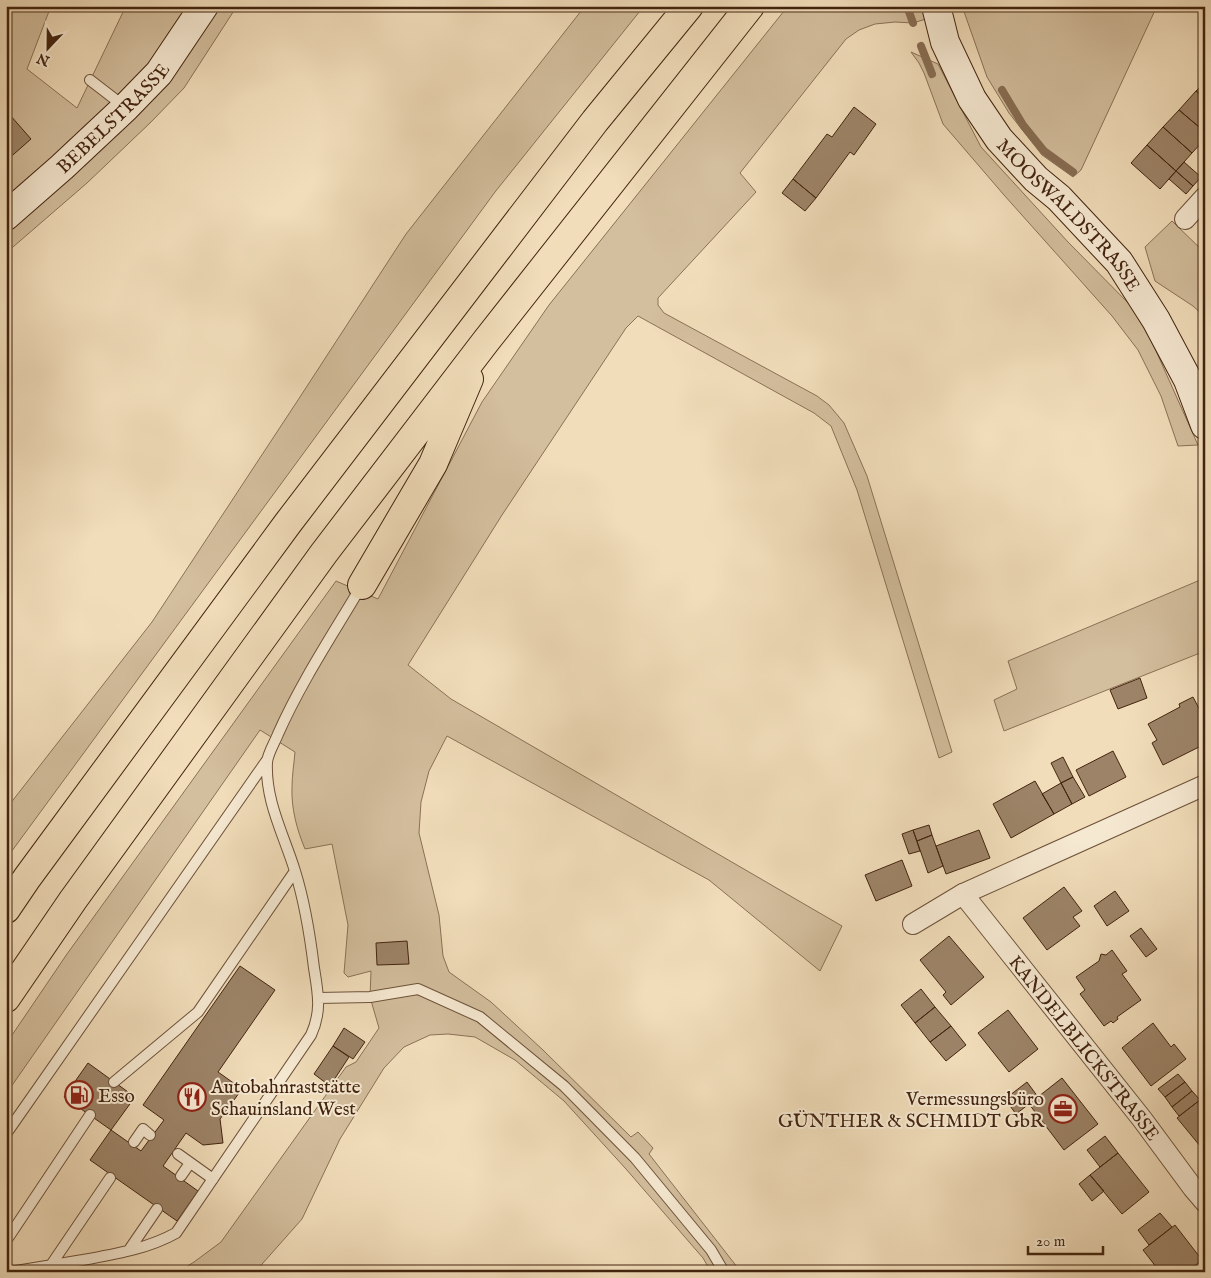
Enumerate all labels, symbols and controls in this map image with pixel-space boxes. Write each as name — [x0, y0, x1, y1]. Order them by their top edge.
north arrow — [22, 22, 72, 72]
text: N — [35, 49, 53, 70]
street label: BEBELSTRASSE — [52, 59, 176, 180]
street label: MOOSWALDSTRASSE — [991, 134, 1145, 297]
street label: KANDELBLICKSTRASSE — [1003, 951, 1164, 1146]
place label: Autobahnraststätte Schauinsland West — [210, 1076, 361, 1122]
fuel station icon: Esso — [64, 1080, 94, 1110]
restaurant icon: Autobahnraststätte Schauinsland West — [177, 1082, 207, 1112]
place label: Esso — [98, 1085, 135, 1109]
place label: Vermessungsbüro GÜNTHER & SCHMIDT GbR — [778, 1088, 1045, 1134]
office icon: Vermessungsbüro GÜNTHER & SCHMIDT GbR — [1048, 1094, 1078, 1124]
scale bar — [1028, 1223, 1104, 1255]
text: 20 m — [1036, 1232, 1066, 1251]

